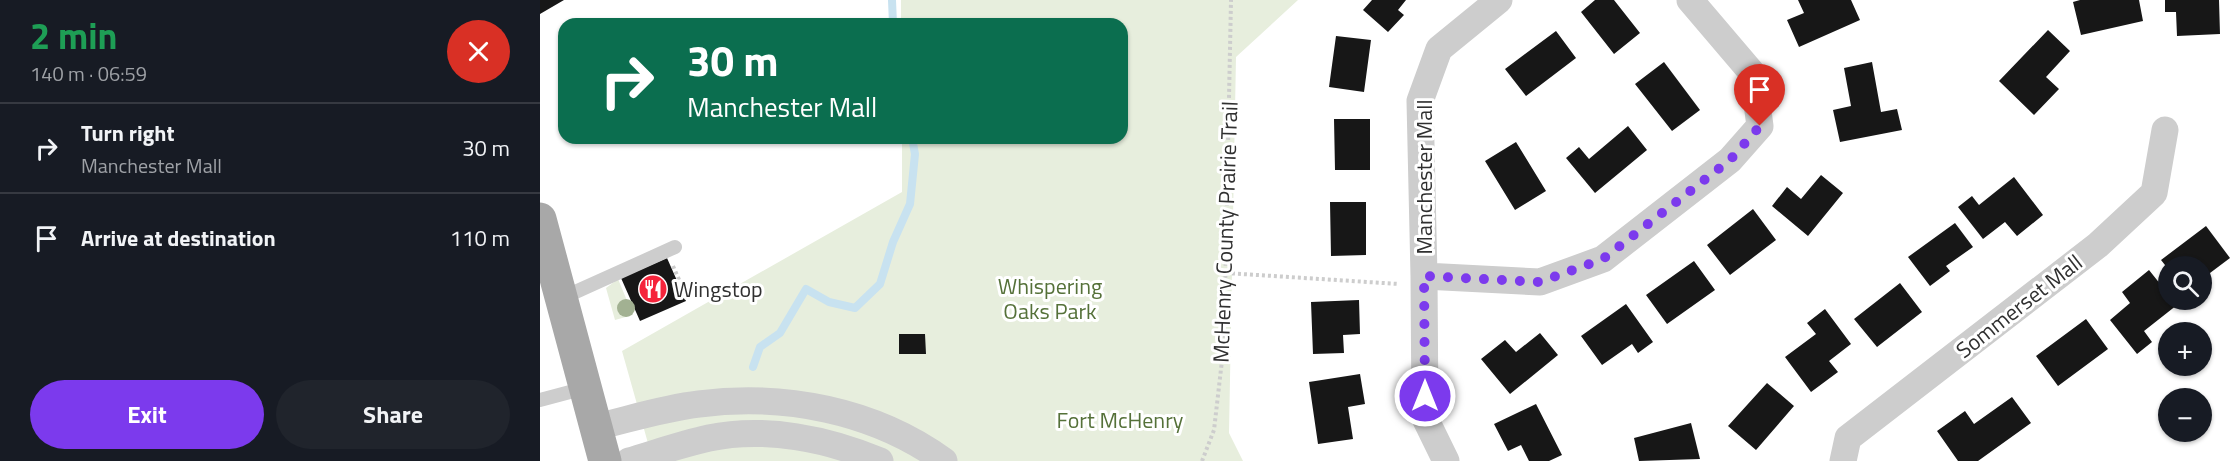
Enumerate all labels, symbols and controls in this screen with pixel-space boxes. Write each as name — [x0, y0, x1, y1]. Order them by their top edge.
text: 2 min — [30, 8, 117, 63]
button: close — [447, 20, 510, 83]
text: 30 m — [687, 28, 779, 92]
icon: right — [588, 42, 666, 120]
text: 140 m · 06:59 — [30, 58, 147, 89]
pin — [1734, 64, 1785, 126]
icon: arrive — [1743, 73, 1776, 106]
text: Manchester Mall — [687, 86, 877, 127]
street label: Manchester Mall — [1407, 99, 1441, 255]
street label: McHenry County Prairie Trail — [1203, 101, 1247, 363]
text: Turn right — [81, 116, 175, 150]
text: 30 m — [462, 131, 510, 165]
icon: right — [30, 132, 63, 165]
text: Manchester Mall — [81, 150, 222, 181]
text: Arrive at destination — [81, 221, 276, 255]
text: 110 m — [450, 221, 510, 255]
icon: arrive — [30, 222, 63, 255]
street label: Sommerset Mall — [1948, 246, 2090, 366]
map controls — [2158, 256, 2212, 442]
button: search — [2158, 256, 2212, 310]
park label: Whispering Oaks Park — [998, 269, 1102, 328]
place label: Wingstop — [674, 272, 763, 306]
restaurant icon: Wingstop — [637, 273, 669, 305]
button: + — [2158, 322, 2212, 376]
position arrow — [1393, 364, 1457, 428]
button: Exit — [30, 380, 264, 449]
button: Share — [276, 380, 510, 449]
button: − — [2158, 388, 2212, 442]
park label: Fort McHenry — [1057, 403, 1184, 437]

